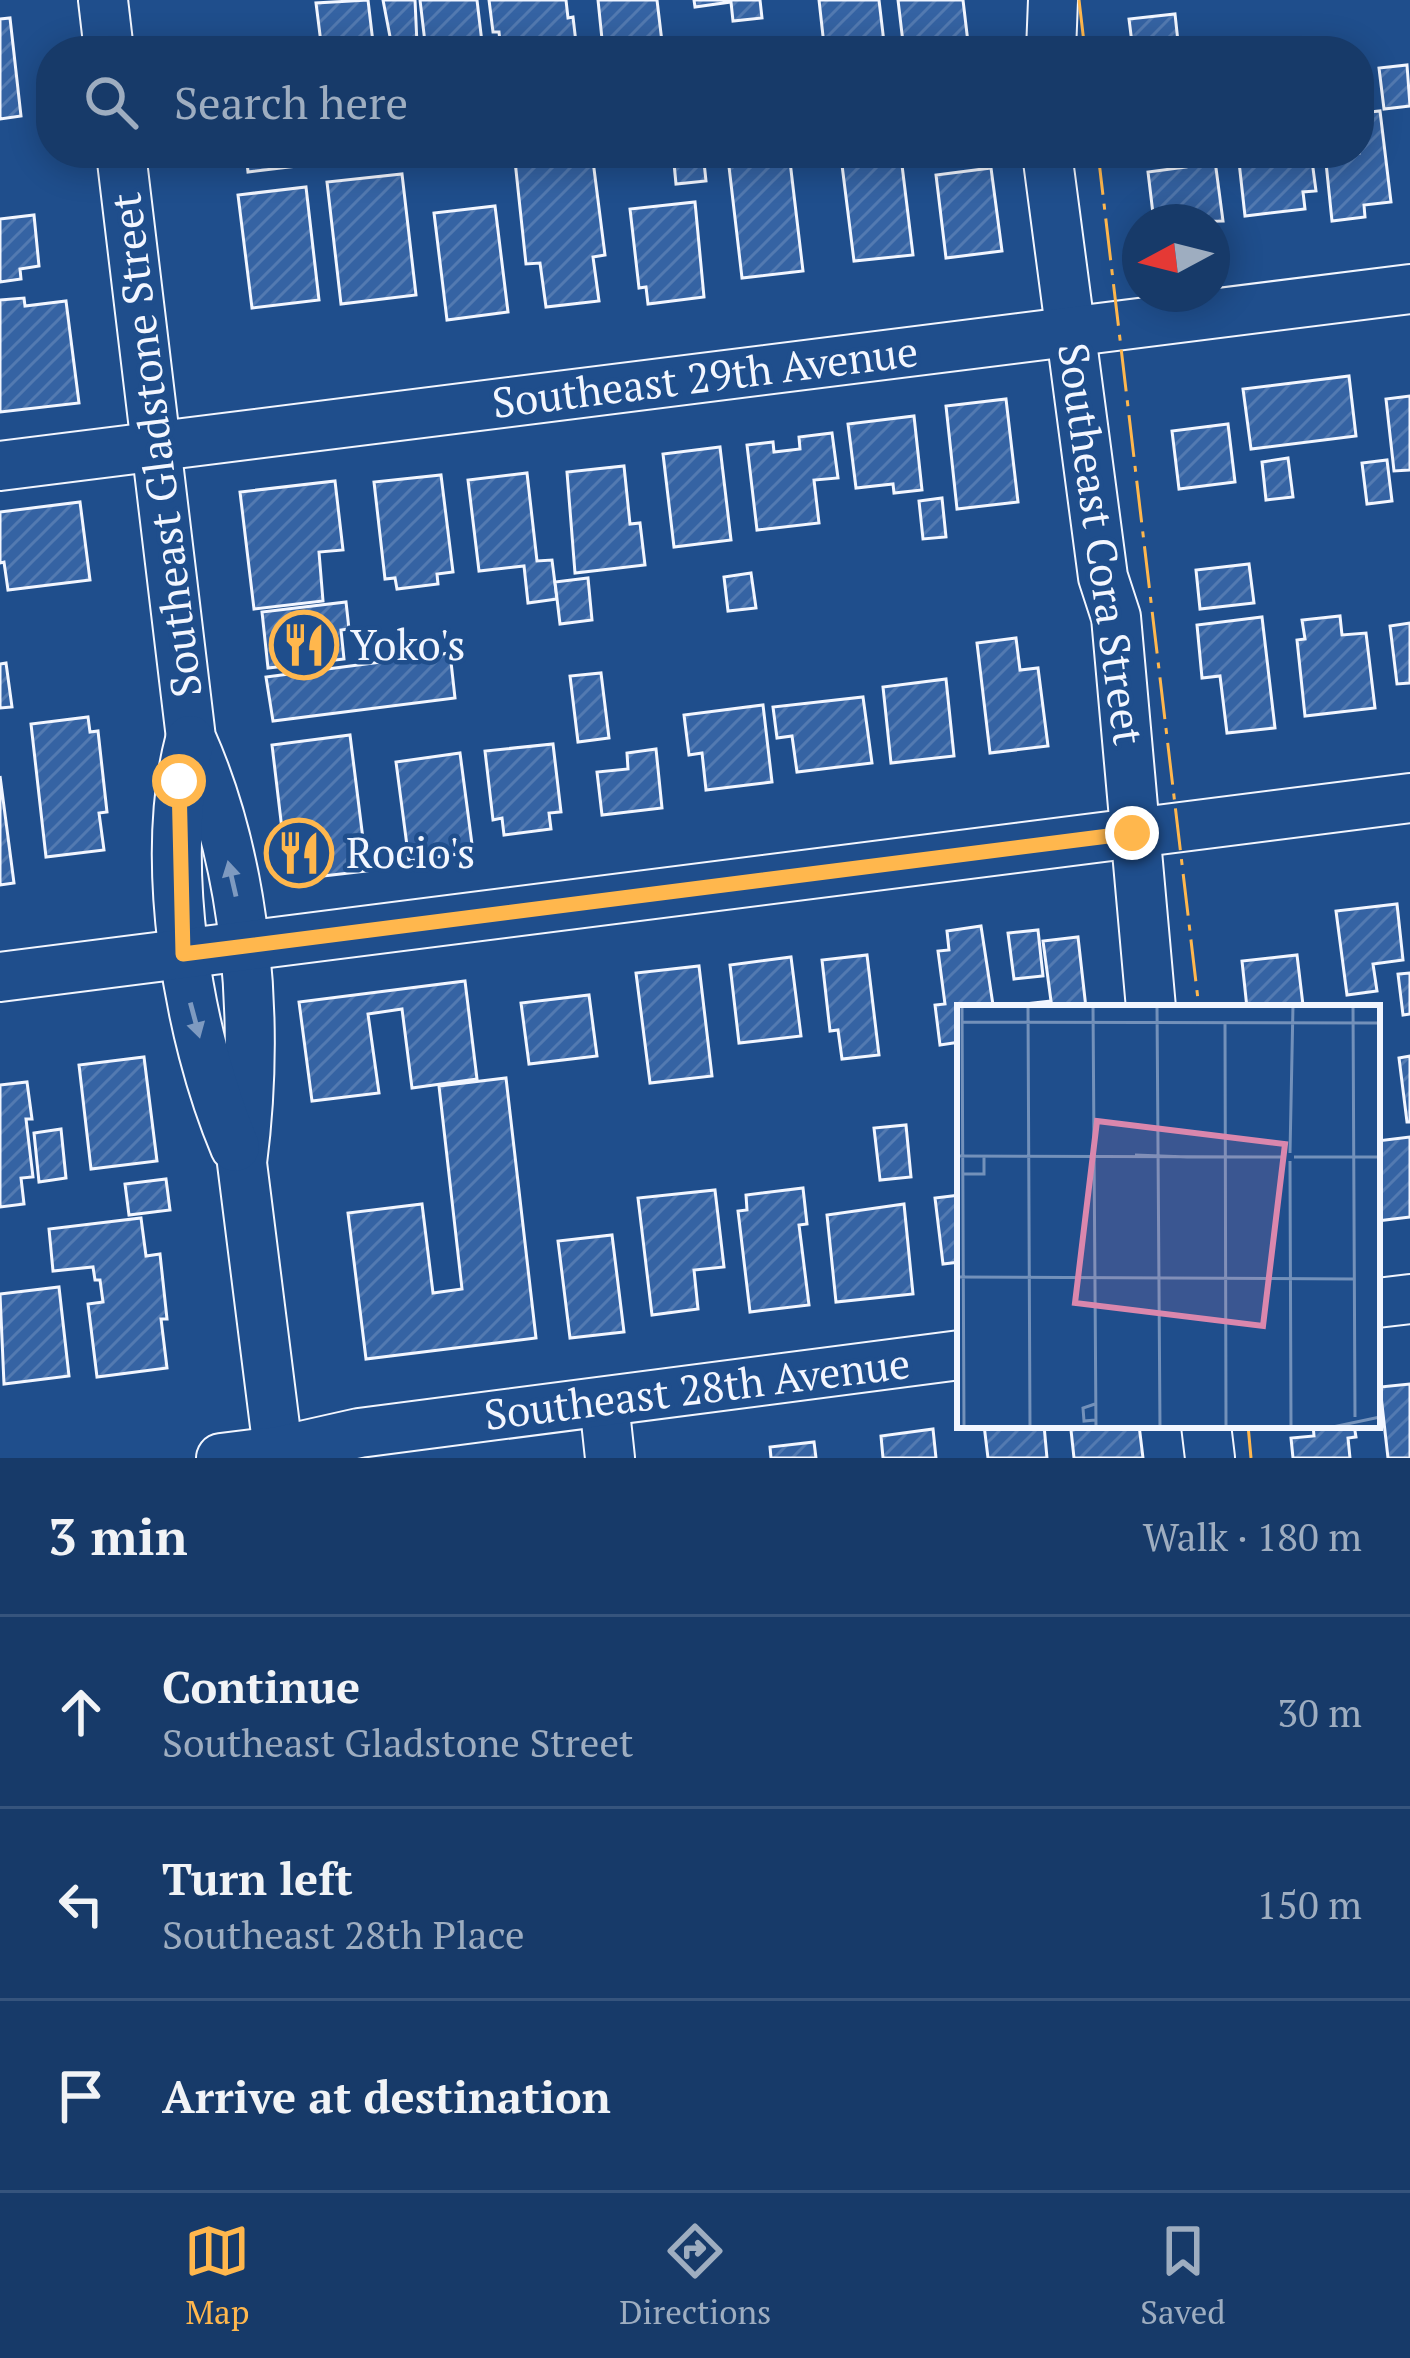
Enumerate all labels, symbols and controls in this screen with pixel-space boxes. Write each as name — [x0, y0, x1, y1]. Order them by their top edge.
search box — [36, 36, 1374, 168]
icon: search — [78, 69, 144, 135]
text: Search here — [174, 72, 408, 132]
street label: Southeast Gladstone Street — [96, 189, 214, 701]
north arrow — [1122, 204, 1230, 312]
street label: Southeast 29th Avenue — [489, 322, 921, 430]
street label: Southeast Cora Street — [1046, 339, 1158, 749]
restaurant icon: Yoko's — [269, 610, 339, 680]
place label: Yoko's — [350, 616, 465, 672]
route start — [152, 754, 206, 808]
route end — [1105, 806, 1159, 860]
restaurant icon: Rocio's — [264, 818, 334, 888]
place label: Rocio's — [346, 824, 475, 880]
one-way arrow — [222, 860, 241, 898]
one-way arrow — [187, 1002, 206, 1039]
inset map — [957, 1005, 1380, 1428]
street label: Southeast 28th Avenue — [481, 1334, 913, 1442]
text: 3 min — [48, 1502, 188, 1570]
text: Walk · 180 m — [1143, 1510, 1362, 1562]
text: Continue — [162, 1656, 360, 1716]
icon: ahead — [48, 1679, 114, 1745]
text: 30 m — [1277, 1686, 1362, 1738]
text: Southeast Gladstone Street — [162, 1716, 634, 1768]
text: Turn left — [162, 1848, 353, 1908]
icon: left — [48, 1871, 114, 1937]
text: 150 m — [1257, 1878, 1362, 1930]
text: Southeast 28th Place — [162, 1908, 525, 1960]
icon: arrive — [48, 2063, 114, 2129]
text: Arrive at destination — [162, 2066, 611, 2126]
tab: Map — [184, 2218, 250, 2333]
tab: Directions — [619, 2218, 771, 2333]
tab: Saved — [1140, 2218, 1226, 2333]

